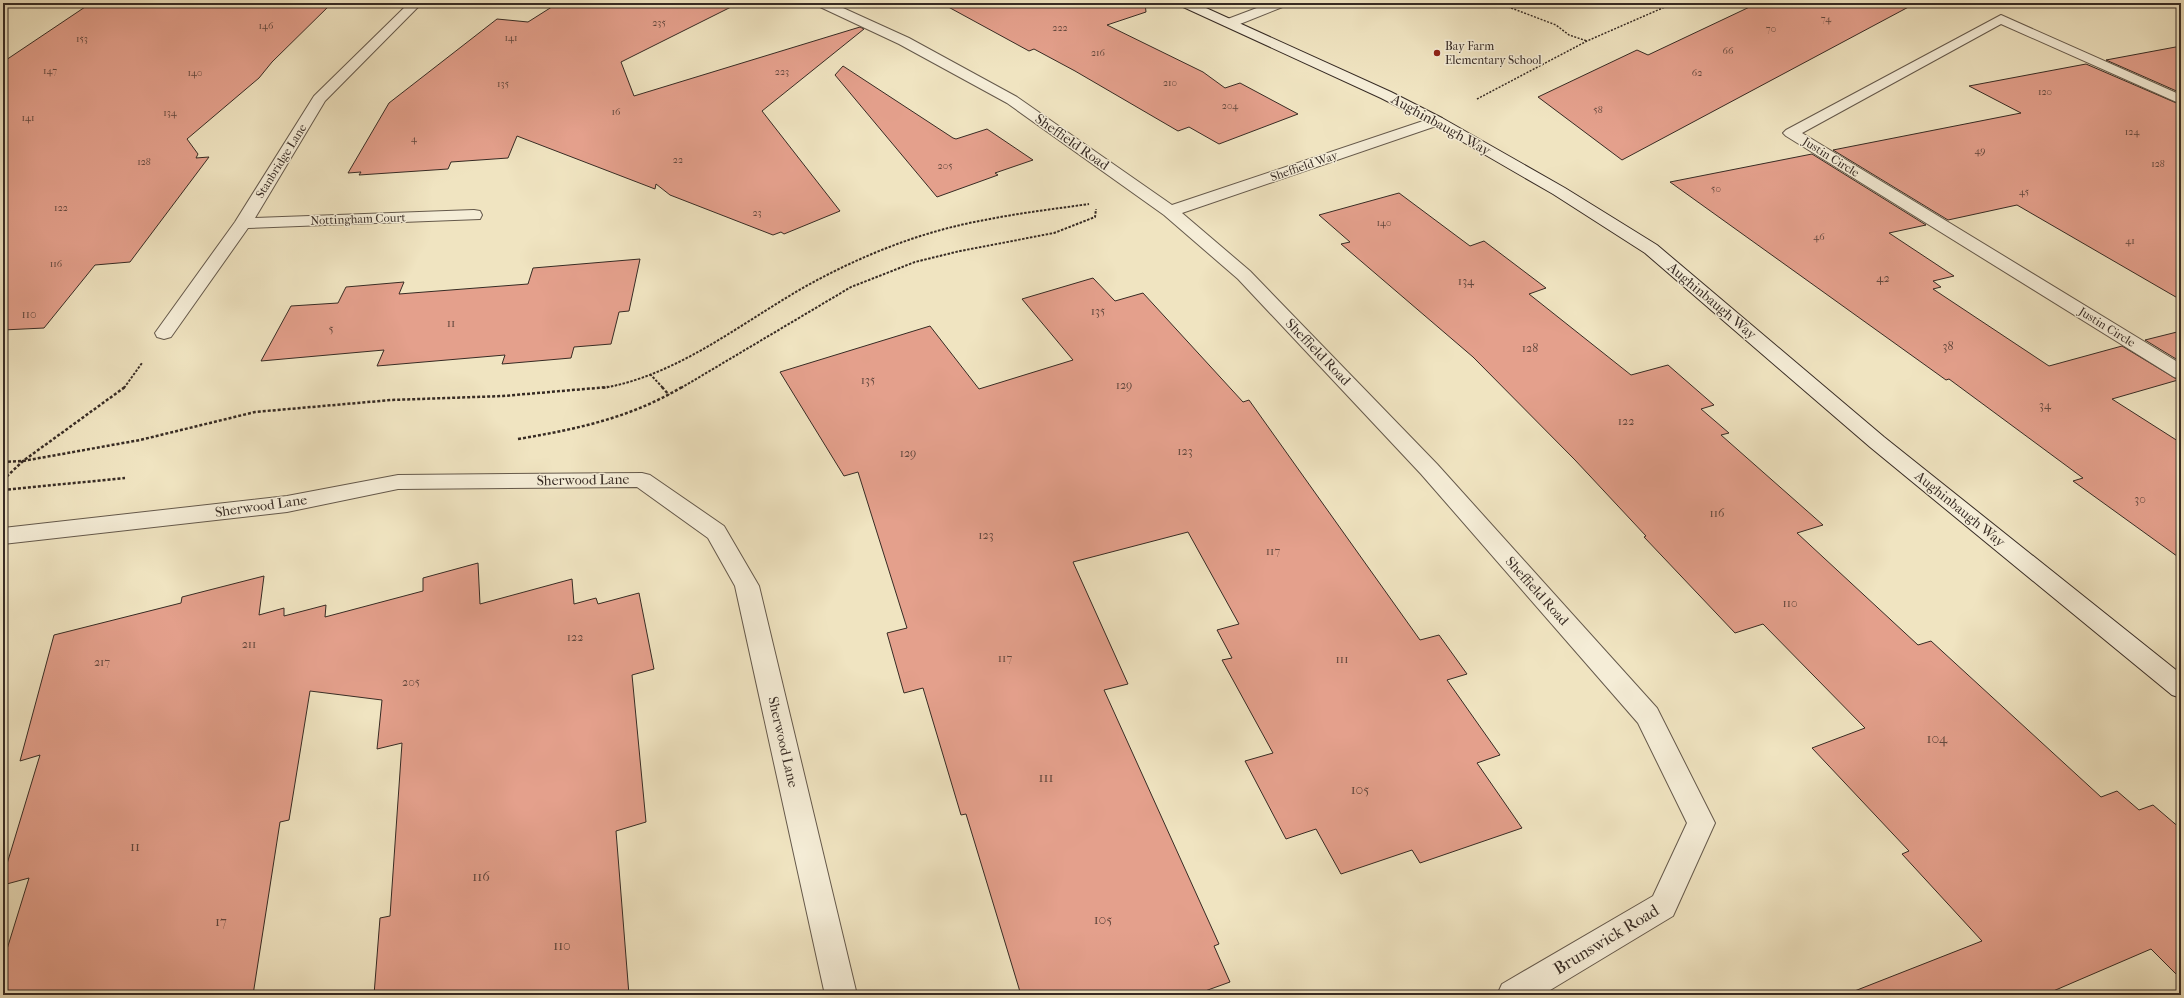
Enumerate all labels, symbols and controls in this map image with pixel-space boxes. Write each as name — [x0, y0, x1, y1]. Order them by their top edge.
house number: 74 — [1821, 13, 1832, 25]
house number: 235 — [652, 17, 666, 29]
house number: 146 — [259, 20, 274, 32]
house number: 222 — [1052, 22, 1068, 34]
house number: 70 — [1766, 23, 1776, 35]
house number: 141 — [504, 32, 518, 44]
house number: 153 — [76, 33, 88, 45]
place label: Bay Farm Elementary School — [1445, 39, 1542, 67]
house number: 66 — [1723, 45, 1734, 57]
house number: 216 — [1091, 47, 1106, 59]
marker: Bay Farm Elementary School — [1432, 48, 1442, 58]
house number: 147 — [43, 65, 57, 77]
house number: 223 — [775, 66, 789, 78]
house number: 140 — [188, 67, 203, 79]
house number: 62 — [1692, 67, 1702, 79]
house number: 210 — [1163, 77, 1177, 89]
house number: 135 — [497, 78, 509, 90]
house number: 120 — [2038, 86, 2052, 98]
street label: Aughinbaugh Way — [1388, 90, 1494, 160]
house number: 204 — [1222, 100, 1239, 112]
house number: 58 — [1593, 104, 1603, 116]
house number: 16 — [612, 106, 621, 118]
house number: 134 — [163, 107, 178, 119]
street label: Sheffield Road — [1032, 110, 1113, 174]
house number: 141 — [21, 112, 35, 124]
street label: Stanbridge Lane — [253, 121, 309, 201]
house number: 124 — [2125, 126, 2140, 138]
house number: 4 — [411, 133, 418, 145]
street label: Justin Circle — [1799, 134, 1862, 180]
house number: 49 — [1974, 145, 1986, 157]
street label: Sheffield Way — [1269, 148, 1340, 184]
house number: 22 — [673, 154, 683, 166]
house number: 128 — [137, 156, 151, 168]
house number: 128 — [2151, 158, 2165, 170]
house number: 205 — [938, 160, 952, 172]
house number: 50 — [1711, 183, 1721, 195]
house number: 45 — [2019, 186, 2029, 198]
house number: 122 — [54, 202, 68, 214]
house number: 23 — [752, 207, 762, 219]
street label: Nottingham Court — [310, 210, 407, 228]
house number: 140 — [1377, 217, 1392, 229]
house number: 46 — [1813, 231, 1825, 243]
house number: 41 — [2125, 235, 2135, 247]
house number: 116 — [50, 258, 63, 270]
street label: Aughinbaugh Way — [1663, 258, 1760, 343]
house number: 42 — [1876, 271, 1890, 285]
house number: 134 — [1458, 274, 1475, 288]
house number: 135 — [1091, 304, 1105, 318]
street label: Justin Circle — [2075, 304, 2138, 350]
house number: 110 — [21, 307, 37, 321]
street label: Sheffield Road — [1282, 315, 1354, 389]
house number: 11 — [447, 316, 455, 330]
house number: 5 — [328, 322, 334, 336]
house number: 38 — [1943, 339, 1953, 353]
house number: 128 — [1522, 341, 1538, 355]
house number: 135 — [861, 373, 875, 387]
house number: 129 — [1116, 378, 1132, 392]
house number: 34 — [2039, 398, 2052, 412]
house number: 122 — [1618, 414, 1634, 428]
house number: 123 — [1177, 444, 1193, 458]
house number: 129 — [900, 446, 916, 460]
street label: Aughinbaugh Way — [1911, 467, 2009, 551]
street label: Sherwood Lane — [536, 471, 630, 489]
street label: Sherwood Lane — [214, 491, 308, 521]
house number: 30 — [2134, 492, 2146, 506]
house number: 116 — [1709, 506, 1725, 520]
house number: 123 — [978, 528, 994, 542]
house number: 117 — [1266, 544, 1280, 558]
street label: Sheffield Road — [1502, 553, 1573, 629]
house number: 110 — [1782, 596, 1798, 610]
house number: 122 — [567, 630, 583, 644]
house number: 211 — [242, 637, 256, 651]
house number: 117 — [998, 651, 1012, 665]
house number: 111 — [1336, 652, 1348, 666]
house number: 217 — [94, 655, 110, 669]
house number: 205 — [402, 675, 420, 689]
street label: Sherwood Lane — [764, 695, 802, 789]
house number: 104 — [1927, 730, 1948, 747]
house number: 111 — [1039, 769, 1054, 786]
house number: 105 — [1351, 781, 1369, 798]
house number: 11 — [130, 838, 140, 855]
house number: 116 — [472, 868, 490, 885]
street label: Brunswick Road — [1550, 899, 1663, 978]
house number: 105 — [1094, 911, 1112, 928]
house number: 17 — [215, 913, 227, 930]
house number: 110 — [553, 937, 571, 954]

